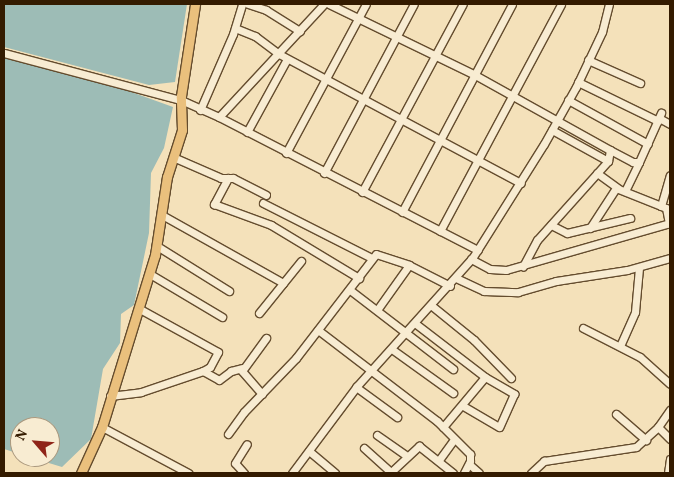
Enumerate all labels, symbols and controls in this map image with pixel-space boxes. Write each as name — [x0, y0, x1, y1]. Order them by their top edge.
north arrow — [10, 417, 60, 467]
text: N — [11, 427, 33, 444]

